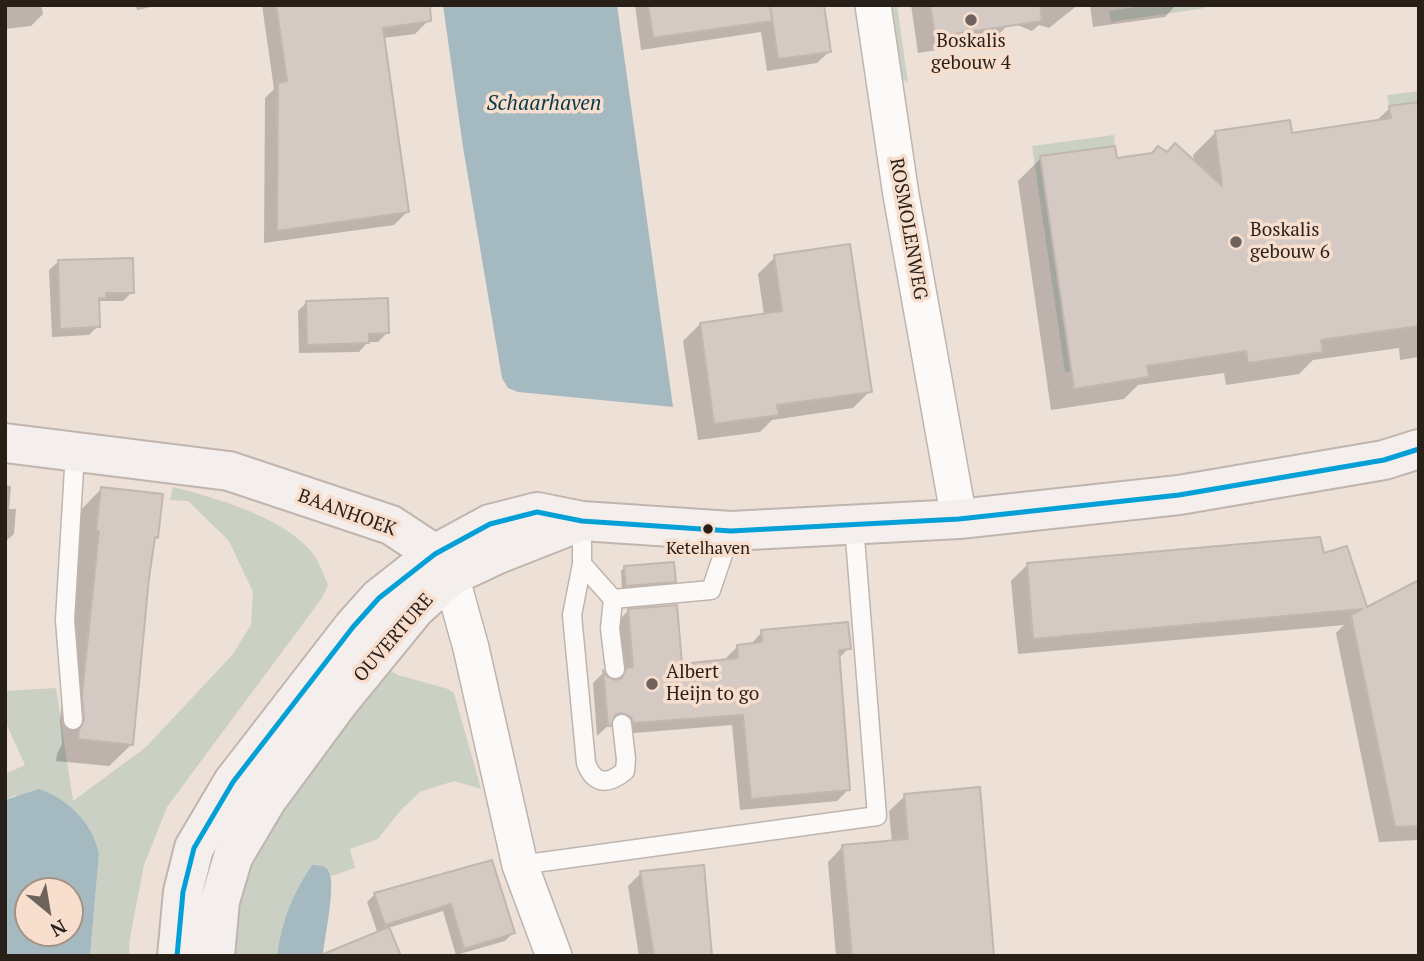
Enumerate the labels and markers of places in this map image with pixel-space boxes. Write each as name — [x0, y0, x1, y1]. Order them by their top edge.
marker: Boskalis gebouw 4 — [963, 12, 979, 28]
place label: Boskalis gebouw 4 — [931, 31, 1011, 75]
place label: Boskalis gebouw 6 — [1250, 220, 1330, 264]
marker: Boskalis gebouw 6 — [1228, 234, 1244, 250]
marker: Ketelhaven — [701, 522, 715, 536]
place label: Ketelhaven — [666, 539, 750, 559]
place label: Albert Heijn to go — [666, 662, 759, 706]
marker: Albert Heijn to go — [644, 676, 660, 692]

